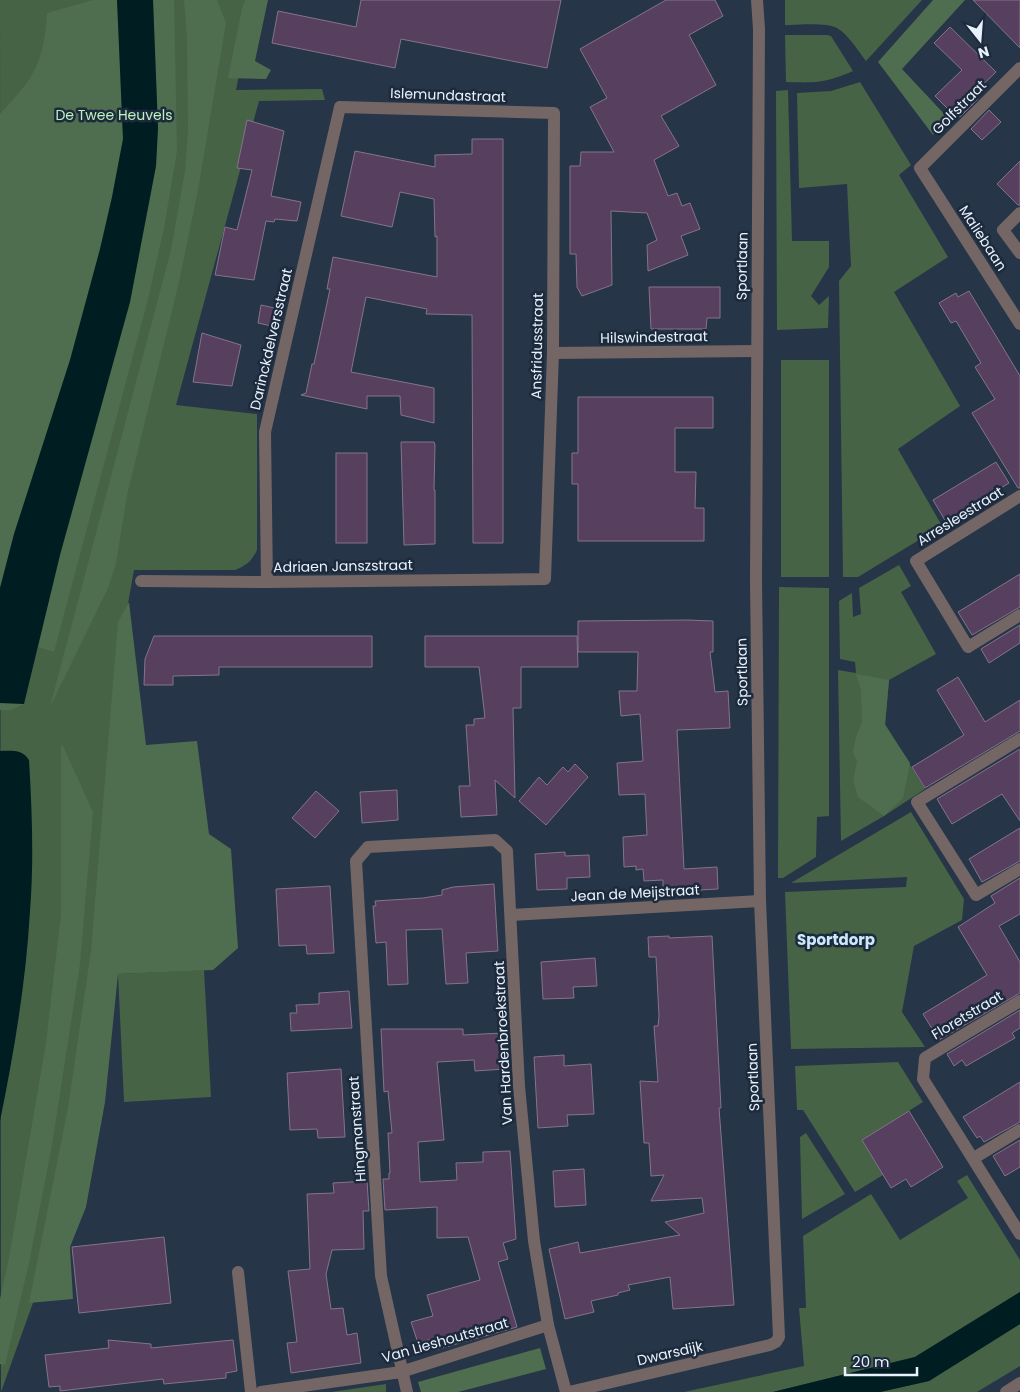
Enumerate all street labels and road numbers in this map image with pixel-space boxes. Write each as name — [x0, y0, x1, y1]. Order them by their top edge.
street label: Golfstraat — [927, 75, 991, 139]
street label: Islemundastraat — [390, 83, 506, 107]
street label: Maliebaan — [954, 201, 1012, 275]
street label: Sportlaan — [731, 232, 753, 300]
street label: Darinckdelversstraat — [245, 266, 297, 412]
street label: Ansfridusstraat — [526, 293, 548, 399]
street label: Hilswindestraat — [600, 326, 708, 348]
street label: Arresleestraat — [913, 481, 1007, 551]
street label: Adriaen Janszstraat — [273, 555, 413, 577]
street label: Sportlaan — [731, 638, 753, 706]
street label: Jean de Meijstraat — [570, 880, 700, 906]
street label: Van Hardenbroekstraat — [489, 960, 517, 1126]
street label: Floretstraat — [928, 986, 1006, 1044]
street label: Sportlaan — [742, 1043, 764, 1111]
street label: Hingmanstraat — [343, 1075, 371, 1183]
street label: Van Lieshoutstraat — [379, 1312, 511, 1368]
street label: Dwarsdijk — [635, 1336, 706, 1370]

